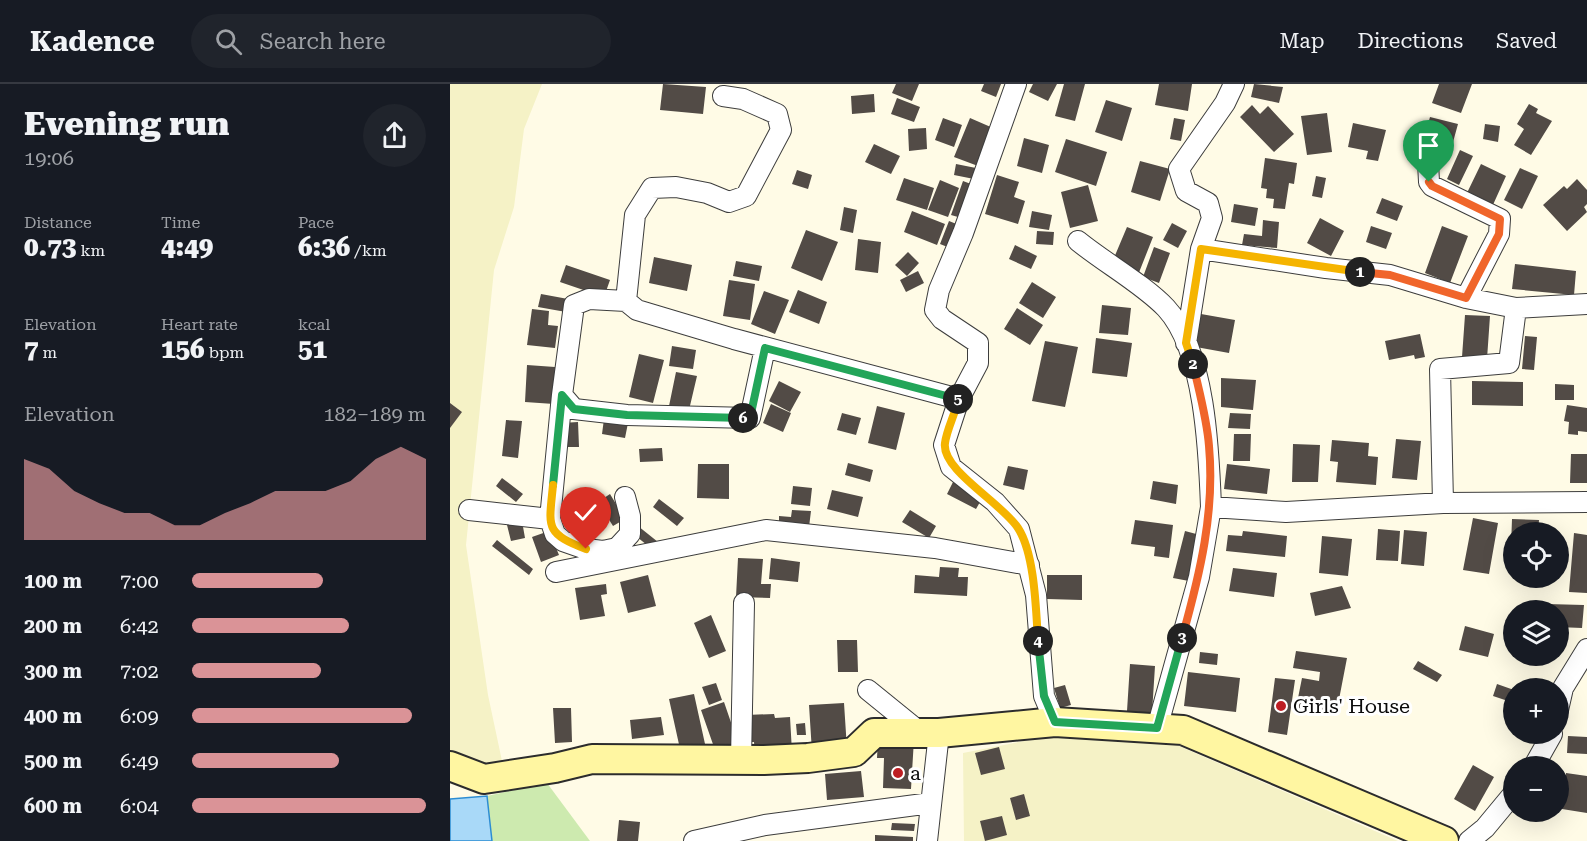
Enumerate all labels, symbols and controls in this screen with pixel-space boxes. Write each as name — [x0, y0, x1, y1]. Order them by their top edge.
search box — [191, 14, 611, 68]
text: Kadence — [30, 25, 155, 58]
icon: search — [212, 25, 245, 58]
text: Search here — [260, 29, 386, 54]
text: Map — [1280, 29, 1324, 53]
text: Directions — [1357, 29, 1463, 53]
text: Saved — [1496, 29, 1557, 53]
text: Evening run — [24, 104, 229, 143]
button: share — [363, 104, 426, 167]
pin — [1403, 120, 1454, 182]
icon: arrive — [1412, 129, 1445, 162]
text: 19:06 — [24, 146, 74, 170]
text: Distance — [24, 213, 92, 232]
text: Time — [161, 213, 200, 232]
text: Pace — [298, 213, 334, 232]
text: 0.73 — [24, 232, 76, 262]
text: 4:49 — [161, 232, 213, 262]
text: 6:36 — [298, 232, 350, 262]
text: km — [76, 241, 105, 260]
text: /km — [350, 241, 387, 260]
pin: 1 — [1345, 257, 1375, 287]
text: 1 — [1356, 262, 1364, 281]
text: Elevation — [24, 315, 97, 334]
text: Heart rate — [161, 315, 238, 334]
text: kcal — [298, 315, 330, 334]
text: 7 — [24, 334, 39, 364]
text: 156 — [161, 334, 205, 364]
text: 51 — [298, 334, 327, 364]
text: m — [39, 343, 57, 362]
text: bpm — [205, 343, 244, 362]
pin: 2 — [1178, 349, 1208, 379]
text: 2 — [1189, 354, 1197, 373]
pin: 5 — [943, 384, 973, 414]
text: 5 — [954, 389, 962, 408]
text: Elevation — [24, 402, 115, 426]
text: 182–189 m — [323, 402, 426, 426]
pin: 6 — [728, 403, 758, 433]
text: 6 — [739, 408, 747, 427]
pin — [560, 487, 611, 549]
icon: check — [569, 496, 602, 529]
map controls — [1503, 522, 1569, 822]
button: locate — [1503, 522, 1569, 588]
text: 100 m — [24, 569, 82, 593]
text: 7:00 — [120, 569, 159, 593]
button: layers — [1503, 600, 1569, 666]
text: 200 m — [24, 614, 82, 638]
text: 6:42 — [120, 614, 159, 638]
pin: 3 — [1167, 623, 1197, 653]
pin: 4 — [1023, 626, 1053, 656]
text: 3 — [1178, 628, 1186, 647]
text: 4 — [1034, 631, 1042, 650]
text: 300 m — [24, 659, 82, 683]
text: 7:02 — [120, 659, 159, 683]
button: + — [1503, 678, 1569, 744]
place label: Girls' House — [1293, 694, 1410, 718]
marker: Girls' House — [1274, 699, 1288, 713]
text: 400 m — [24, 704, 82, 728]
text: 6:09 — [120, 704, 159, 728]
text: 500 m — [24, 749, 82, 773]
text: 6:49 — [120, 749, 159, 773]
button: − — [1503, 756, 1569, 822]
place label: a — [910, 761, 921, 785]
marker: a — [891, 766, 905, 780]
text: 600 m — [24, 794, 82, 818]
text: 6:04 — [120, 794, 159, 818]

